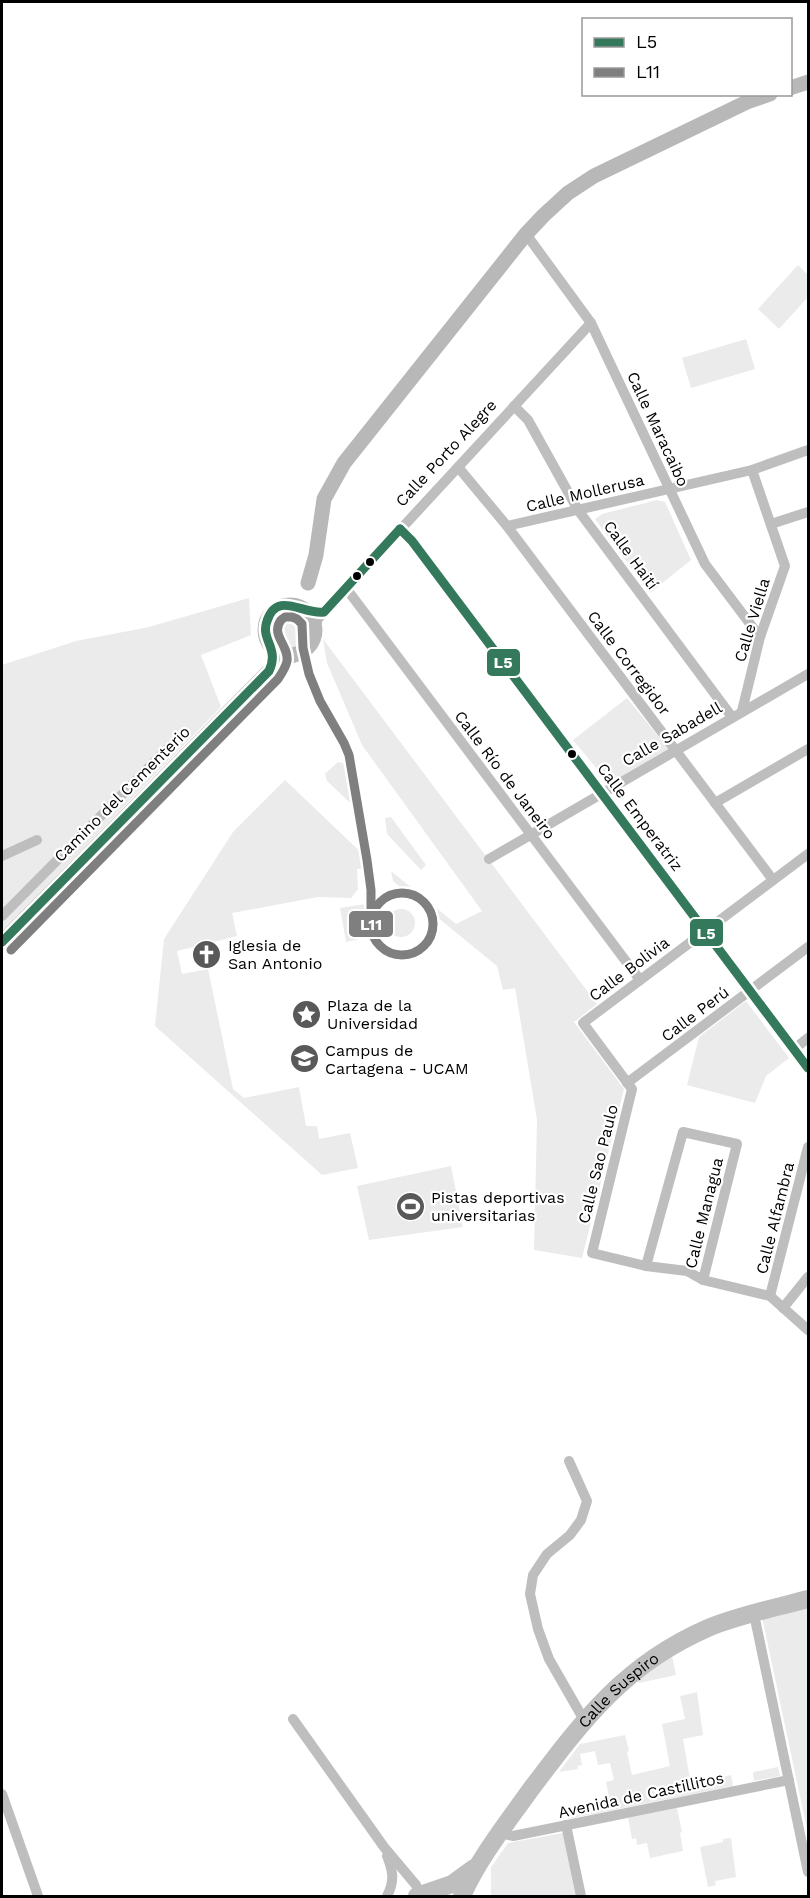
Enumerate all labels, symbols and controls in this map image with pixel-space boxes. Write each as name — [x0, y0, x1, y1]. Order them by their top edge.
legend — [582, 18, 792, 96]
text: L5 — [636, 31, 657, 52]
text: L11 — [636, 61, 660, 82]
street label: Calle Maracaibo — [623, 369, 693, 489]
street label: Calle Porto Alegre — [391, 395, 501, 511]
street label: Calle Mollerusa — [524, 470, 646, 516]
street label: Calle Haití — [600, 517, 662, 593]
unlabelled marker — [364, 556, 376, 568]
unlabelled marker — [351, 570, 363, 582]
street label: Calle Viella — [730, 576, 774, 664]
street label: Calle Corregidor — [583, 607, 675, 719]
line badge: L5 — [486, 648, 521, 677]
text: L5 — [494, 653, 512, 672]
street label: Calle Sabadell — [619, 698, 725, 770]
street label: Calle Río de Janeiro — [451, 707, 559, 843]
street label: Camino del Cementerio — [50, 722, 194, 866]
unlabelled marker — [566, 748, 578, 760]
street label: Calle Emperatriz — [593, 759, 687, 875]
line badge: L11 — [348, 910, 394, 938]
text: L11 — [360, 915, 382, 934]
line badge: L5 — [689, 918, 724, 947]
text: L5 — [697, 924, 715, 943]
street label: Calle Bolivia — [585, 933, 673, 1005]
place label: Iglesia de San Antonio — [228, 936, 322, 973]
church icon: Iglesia de San Antonio — [191, 938, 223, 970]
street label: Calle Perú — [657, 982, 733, 1046]
place label: Plaza de la Universidad — [327, 996, 418, 1033]
place icon: Plaza de la Universidad — [290, 998, 322, 1030]
place label: Campus de Cartagena - UCAM — [325, 1041, 469, 1078]
school or university icon: Campus de Cartagena - UCAM — [288, 1043, 320, 1075]
street label: Calle Sao Paulo — [574, 1103, 622, 1225]
street label: Calle Managua — [681, 1156, 727, 1270]
street label: Calle Alfambra — [752, 1160, 798, 1276]
place label: Pistas deportivas universitarias — [431, 1188, 565, 1225]
sports icon: Pistas deportivas universitarias — [394, 1190, 426, 1222]
street label: Calle Suspiro — [574, 1648, 662, 1732]
street label: Avenida de Castillitos — [556, 1768, 726, 1822]

